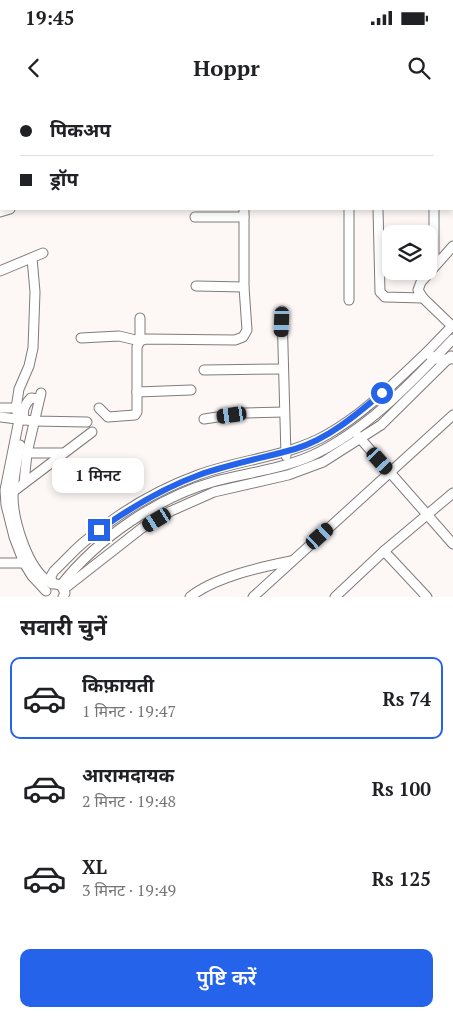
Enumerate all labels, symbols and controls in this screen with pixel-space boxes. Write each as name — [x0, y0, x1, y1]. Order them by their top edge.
text: 19:45 — [25, 5, 74, 30]
text: Hoppr — [193, 53, 260, 82]
icon: back — [20, 54, 48, 82]
icon: search — [405, 54, 433, 82]
text: पिकअप — [50, 117, 111, 142]
text: ड्रॉप — [50, 166, 78, 191]
map controls — [382, 225, 437, 280]
button: layers — [382, 225, 437, 280]
car — [273, 307, 290, 337]
route start — [371, 382, 393, 404]
car — [216, 405, 247, 425]
car — [364, 445, 395, 477]
callout: 1 मिनट — [53, 458, 145, 492]
text: 1 मिनट — [75, 464, 121, 486]
car — [140, 506, 173, 534]
route end — [88, 519, 110, 541]
car — [303, 520, 336, 552]
text: सवारी चुनें — [20, 612, 107, 641]
text: किफ़ायती — [82, 672, 154, 697]
icon: car — [22, 676, 67, 721]
text: Rs 74 — [383, 686, 431, 711]
text: 1 मिनट · 19:47 — [82, 700, 176, 722]
text: आरामदायक — [82, 762, 174, 787]
icon: car — [22, 766, 67, 811]
text: Rs 100 — [372, 776, 431, 801]
text: 2 मिनट · 19:48 — [82, 790, 176, 812]
text: XL — [82, 854, 107, 879]
icon: car — [22, 856, 67, 901]
text: Rs 125 — [372, 866, 431, 891]
text: 3 मिनट · 19:49 — [82, 879, 176, 901]
button: पुष्टि करें — [20, 949, 433, 1007]

